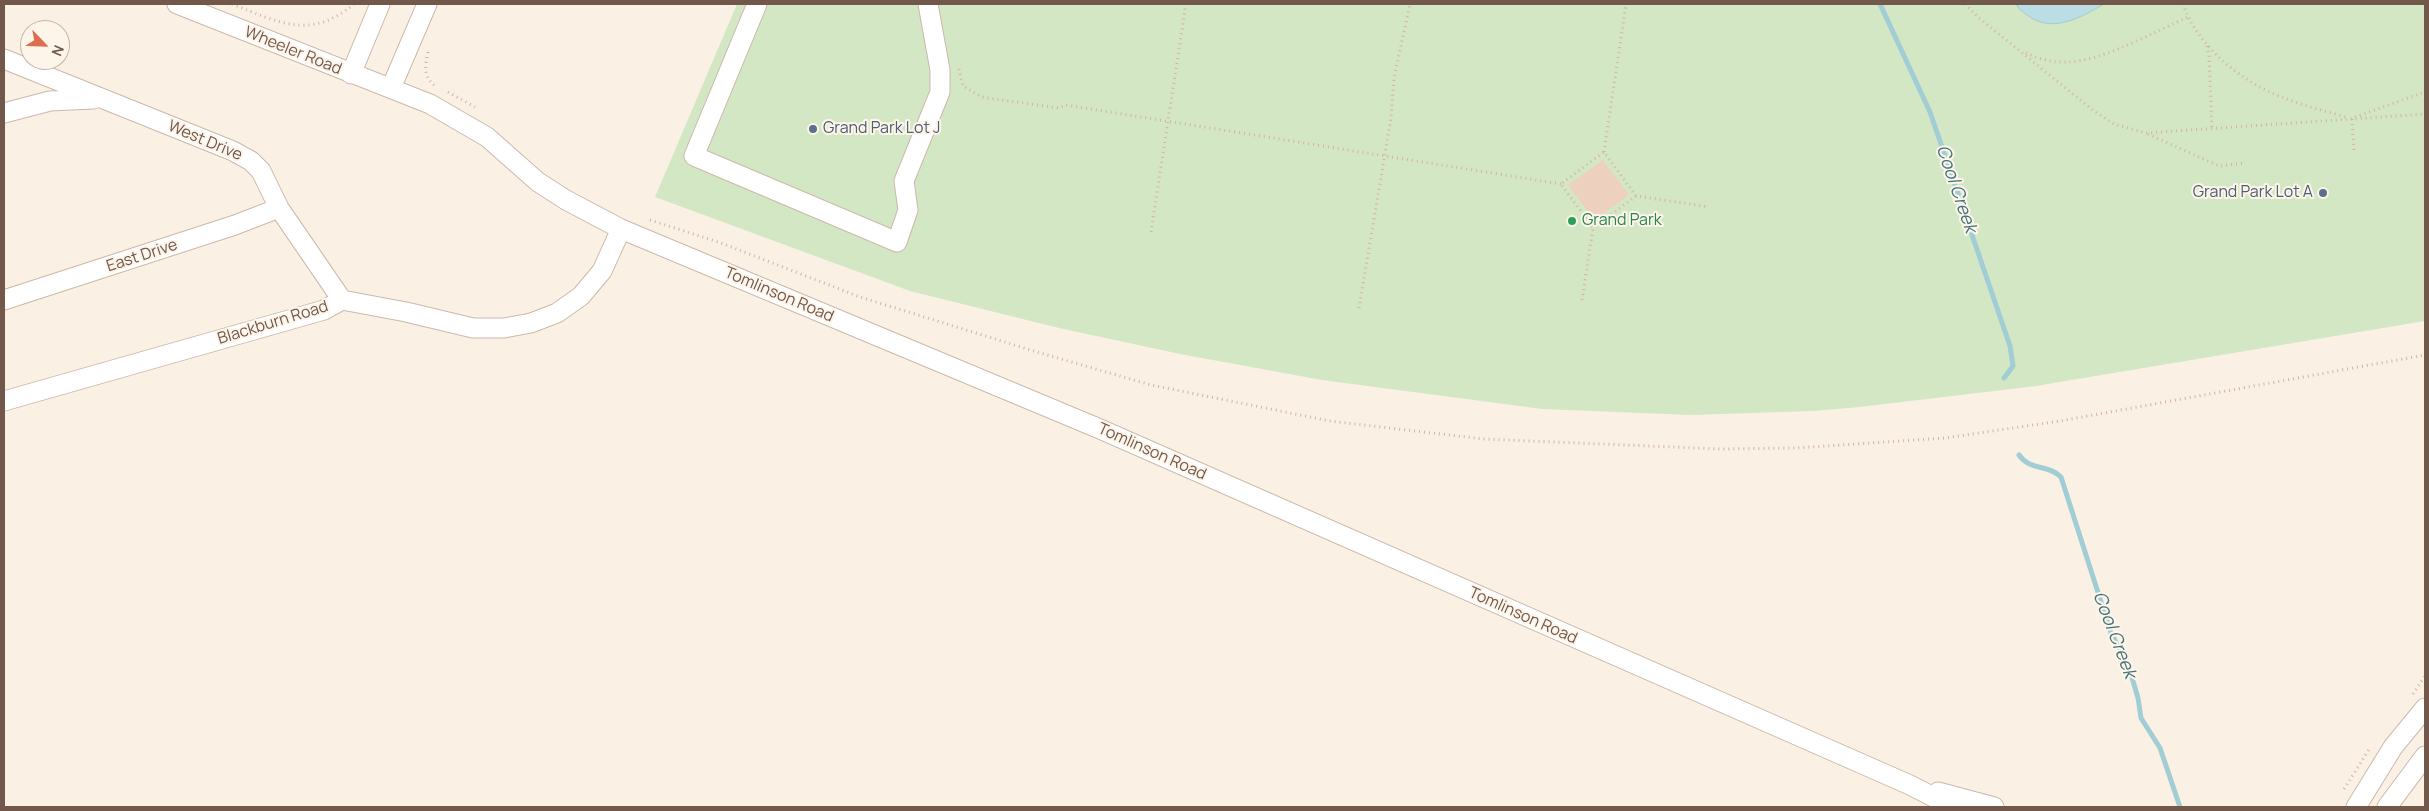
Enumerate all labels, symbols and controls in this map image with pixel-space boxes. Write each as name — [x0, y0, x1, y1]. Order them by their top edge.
north arrow — [20, 20, 70, 70]
street label: Wheeler Road — [242, 23, 344, 79]
text: N — [48, 42, 69, 59]
street label: West Drive — [165, 117, 245, 165]
place label: Grand Park Lot J — [823, 119, 940, 139]
marker: Grand Park Lot J — [807, 123, 819, 135]
water label: Cool Creek — [1931, 142, 1981, 236]
place label: Grand Park Lot A — [2193, 183, 2313, 203]
marker: Grand Park Lot A — [2317, 187, 2329, 199]
place label: Grand Park — [1582, 211, 1662, 231]
marker: Grand Park — [1566, 215, 1578, 227]
street label: East Drive — [104, 236, 180, 276]
street label: Tomlinson Road — [722, 263, 836, 327]
street label: Blackburn Road — [215, 297, 331, 349]
street label: Tomlinson Road — [1095, 419, 1209, 485]
street label: Tomlinson Road — [1466, 583, 1580, 649]
water label: Cool Creek — [2088, 589, 2140, 681]

